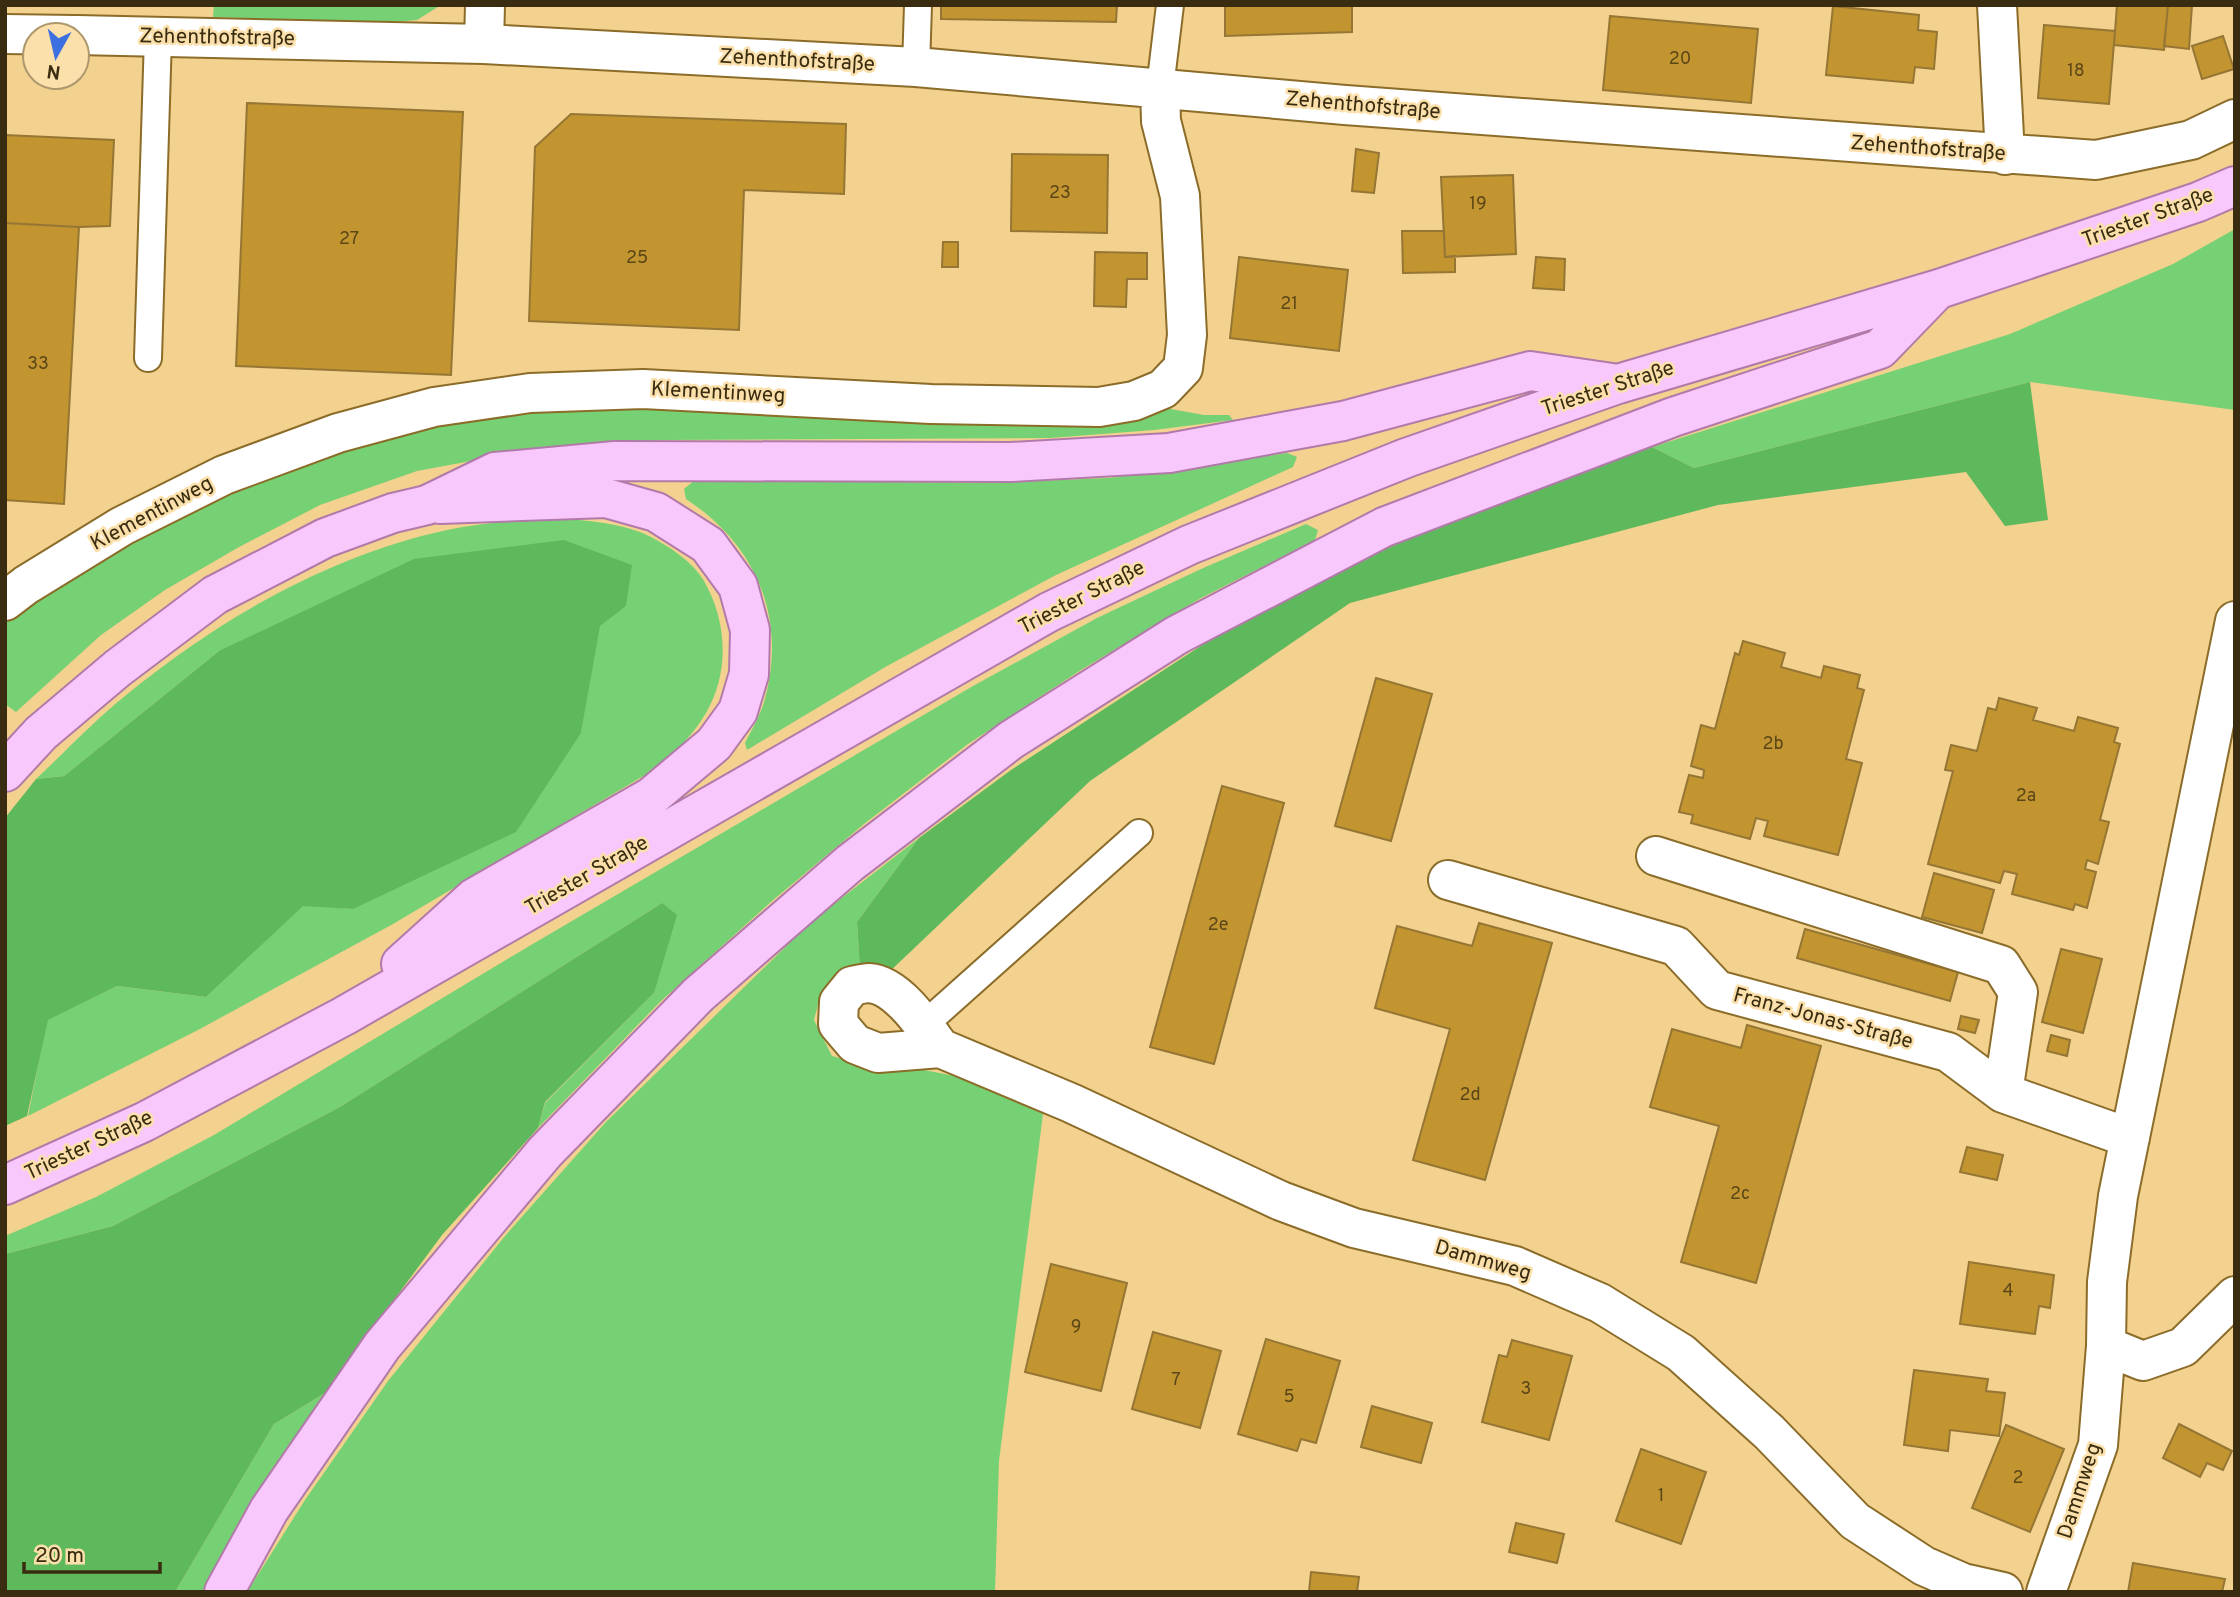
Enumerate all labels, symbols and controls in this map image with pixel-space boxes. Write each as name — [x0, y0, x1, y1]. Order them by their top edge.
north arrow — [21, 21, 91, 91]
street label: Zehenthofstraße — [139, 23, 295, 53]
street label: Zehenthofstraße — [719, 43, 875, 79]
house number: 20 — [1669, 48, 1691, 71]
text: N — [45, 58, 62, 84]
house number: 18 — [2067, 60, 2085, 83]
street label: Zehenthofstraße — [1284, 86, 1442, 126]
street label: Zehenthofstraße — [1849, 130, 2007, 168]
house number: 23 — [1049, 182, 1071, 205]
street label: Triester Straße — [2079, 182, 2217, 254]
house number: 19 — [1469, 193, 1487, 216]
house number: 27 — [339, 228, 359, 251]
house number: 25 — [626, 247, 648, 270]
house number: 21 — [1280, 293, 1298, 316]
house number: 33 — [27, 353, 49, 376]
street label: Triester Straße — [1538, 355, 1678, 423]
street label: Klementinweg — [650, 376, 786, 410]
street label: Klementinweg — [86, 470, 218, 558]
street label: Triester Straße — [1014, 555, 1150, 641]
house number: 2b — [1762, 733, 1784, 756]
house number: 2a — [2016, 785, 2036, 808]
street label: Triester Straße — [520, 830, 654, 922]
house number: 2e — [1208, 914, 1228, 937]
street label: Franz-Jonas-Straße — [1730, 982, 1916, 1056]
house number: 2d — [1459, 1084, 1481, 1107]
street label: Triester Straße — [21, 1105, 157, 1187]
house number: 2c — [1730, 1183, 1750, 1206]
street label: Dammweg — [1432, 1234, 1534, 1288]
house number: 4 — [2002, 1280, 2014, 1303]
house number: 9 — [1071, 1316, 1081, 1339]
house number: 7 — [1171, 1369, 1181, 1392]
house number: 3 — [1521, 1378, 1531, 1401]
house number: 5 — [1283, 1386, 1295, 1409]
street label: Dammweg — [2052, 1440, 2108, 1542]
house number: 2 — [2012, 1467, 2024, 1490]
house number: 1 — [1658, 1485, 1664, 1508]
scale bar — [24, 1530, 161, 1574]
text: 20 m — [35, 1543, 84, 1570]

